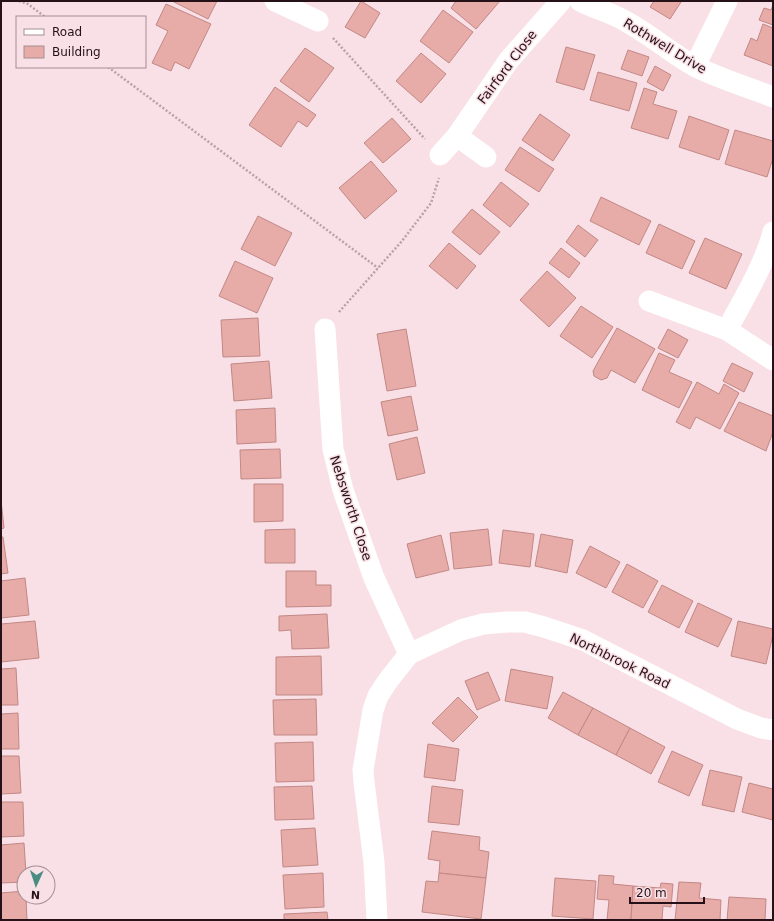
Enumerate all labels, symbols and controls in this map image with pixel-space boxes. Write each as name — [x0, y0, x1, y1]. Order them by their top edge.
street label: Rothwell Drive — [621, 15, 709, 77]
legend — [16, 16, 146, 68]
text: Road — [52, 25, 82, 39]
street label: Fairford Close — [474, 27, 540, 107]
text: Building — [52, 45, 101, 59]
street label: Nebsworth Close — [327, 454, 375, 562]
street label: Northbrook Road — [567, 630, 673, 692]
north arrow — [16, 865, 56, 905]
scale bar — [630, 879, 704, 905]
text: 20 m — [636, 886, 667, 900]
text: N — [31, 888, 40, 901]

